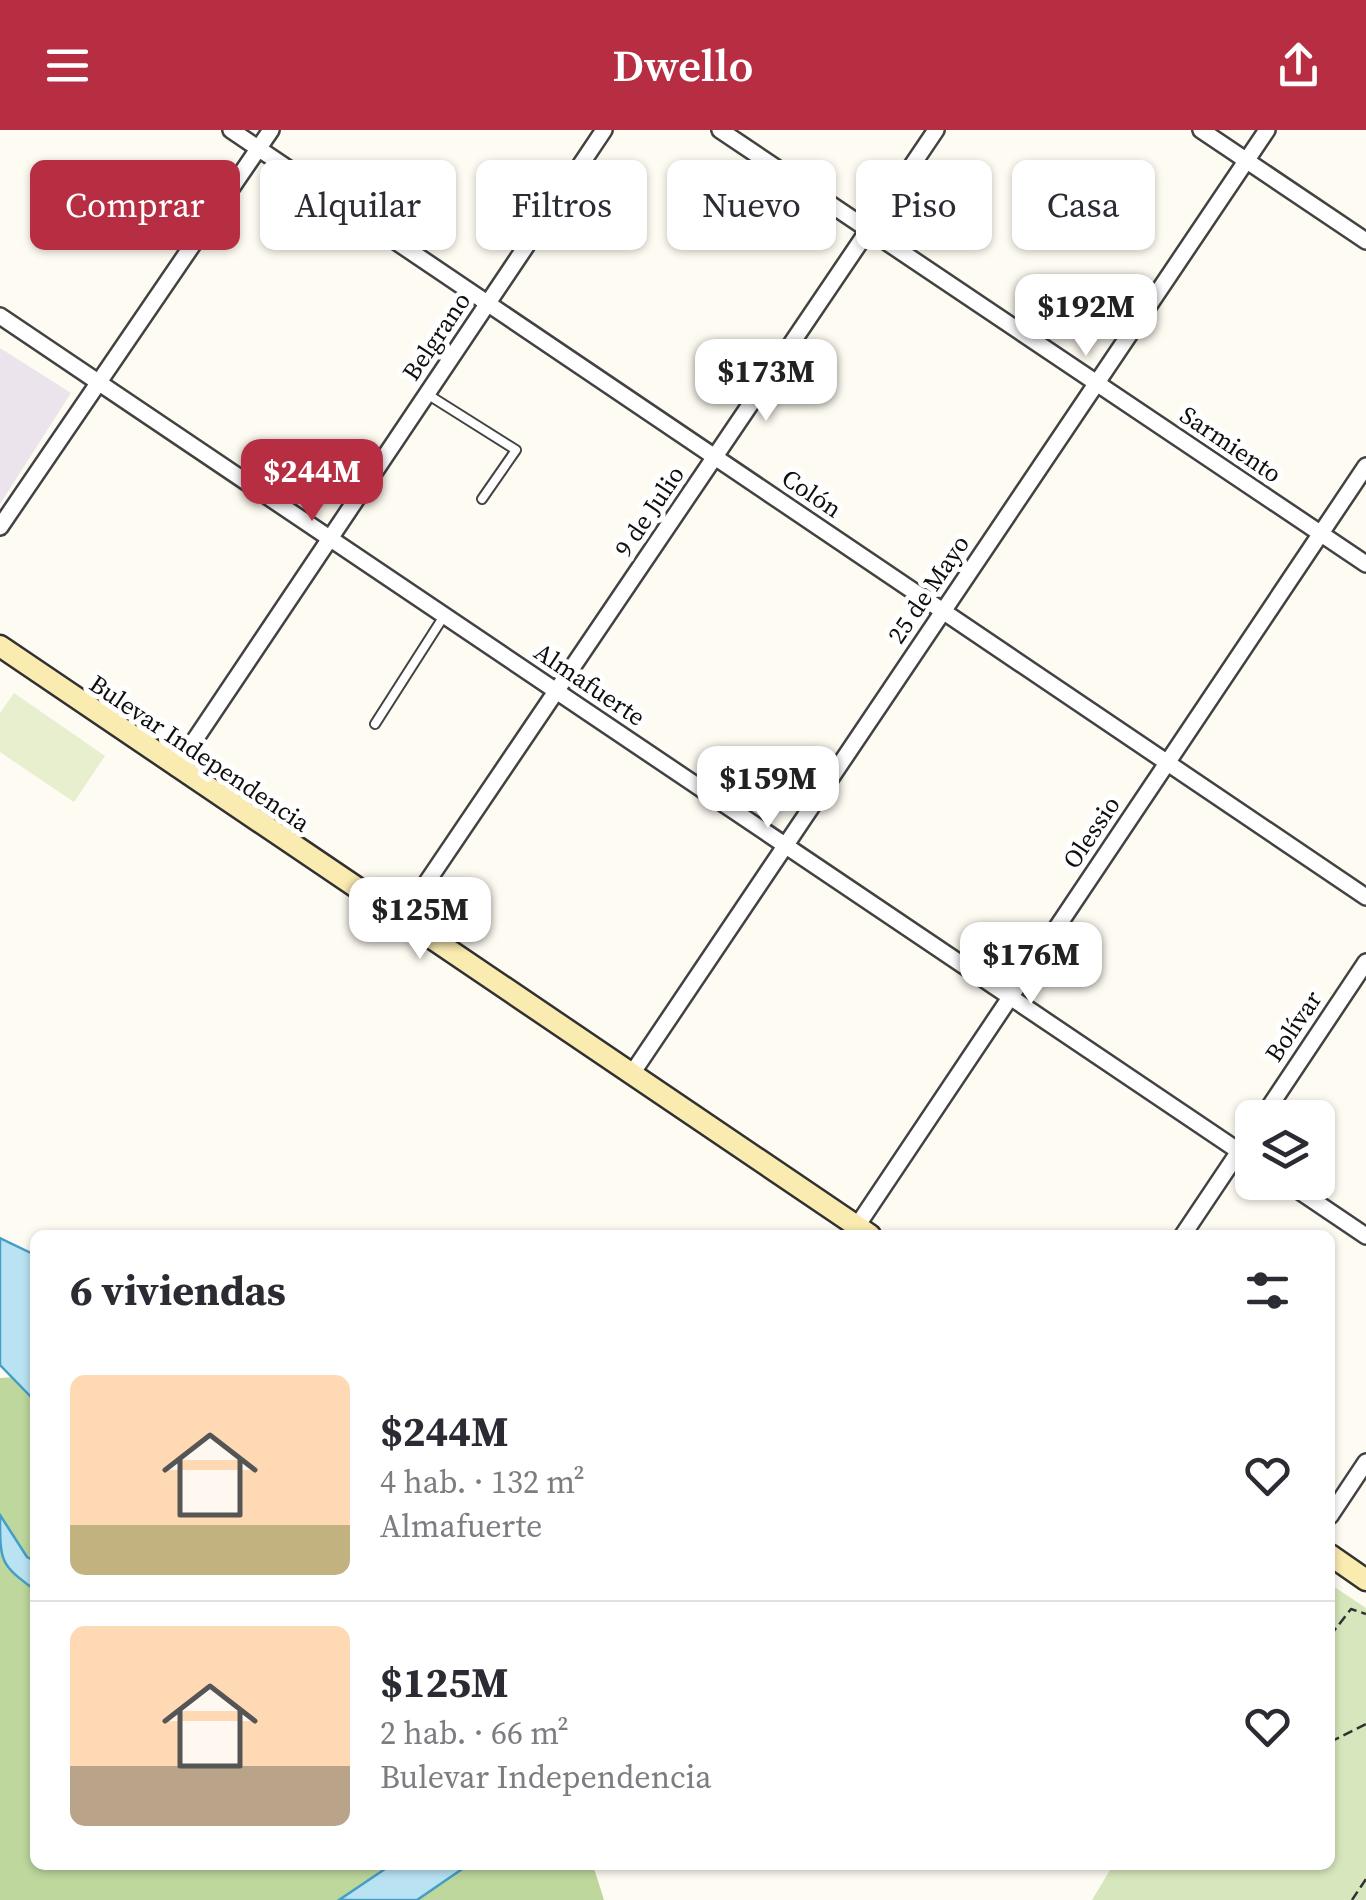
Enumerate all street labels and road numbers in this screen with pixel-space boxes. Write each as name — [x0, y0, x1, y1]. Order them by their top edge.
street label: Belgrano — [394, 285, 478, 387]
street label: Sarmiento — [1174, 398, 1288, 490]
street label: 9 de Julio — [606, 459, 692, 563]
street label: Colón — [775, 461, 849, 525]
street label: 25 de Mayo — [879, 528, 977, 650]
street label: Almafuerte — [528, 634, 652, 734]
street label: Bulevar Independencia — [83, 666, 317, 840]
street label: Olessio — [1054, 789, 1128, 875]
street label: Bolívar — [1257, 983, 1329, 1068]

